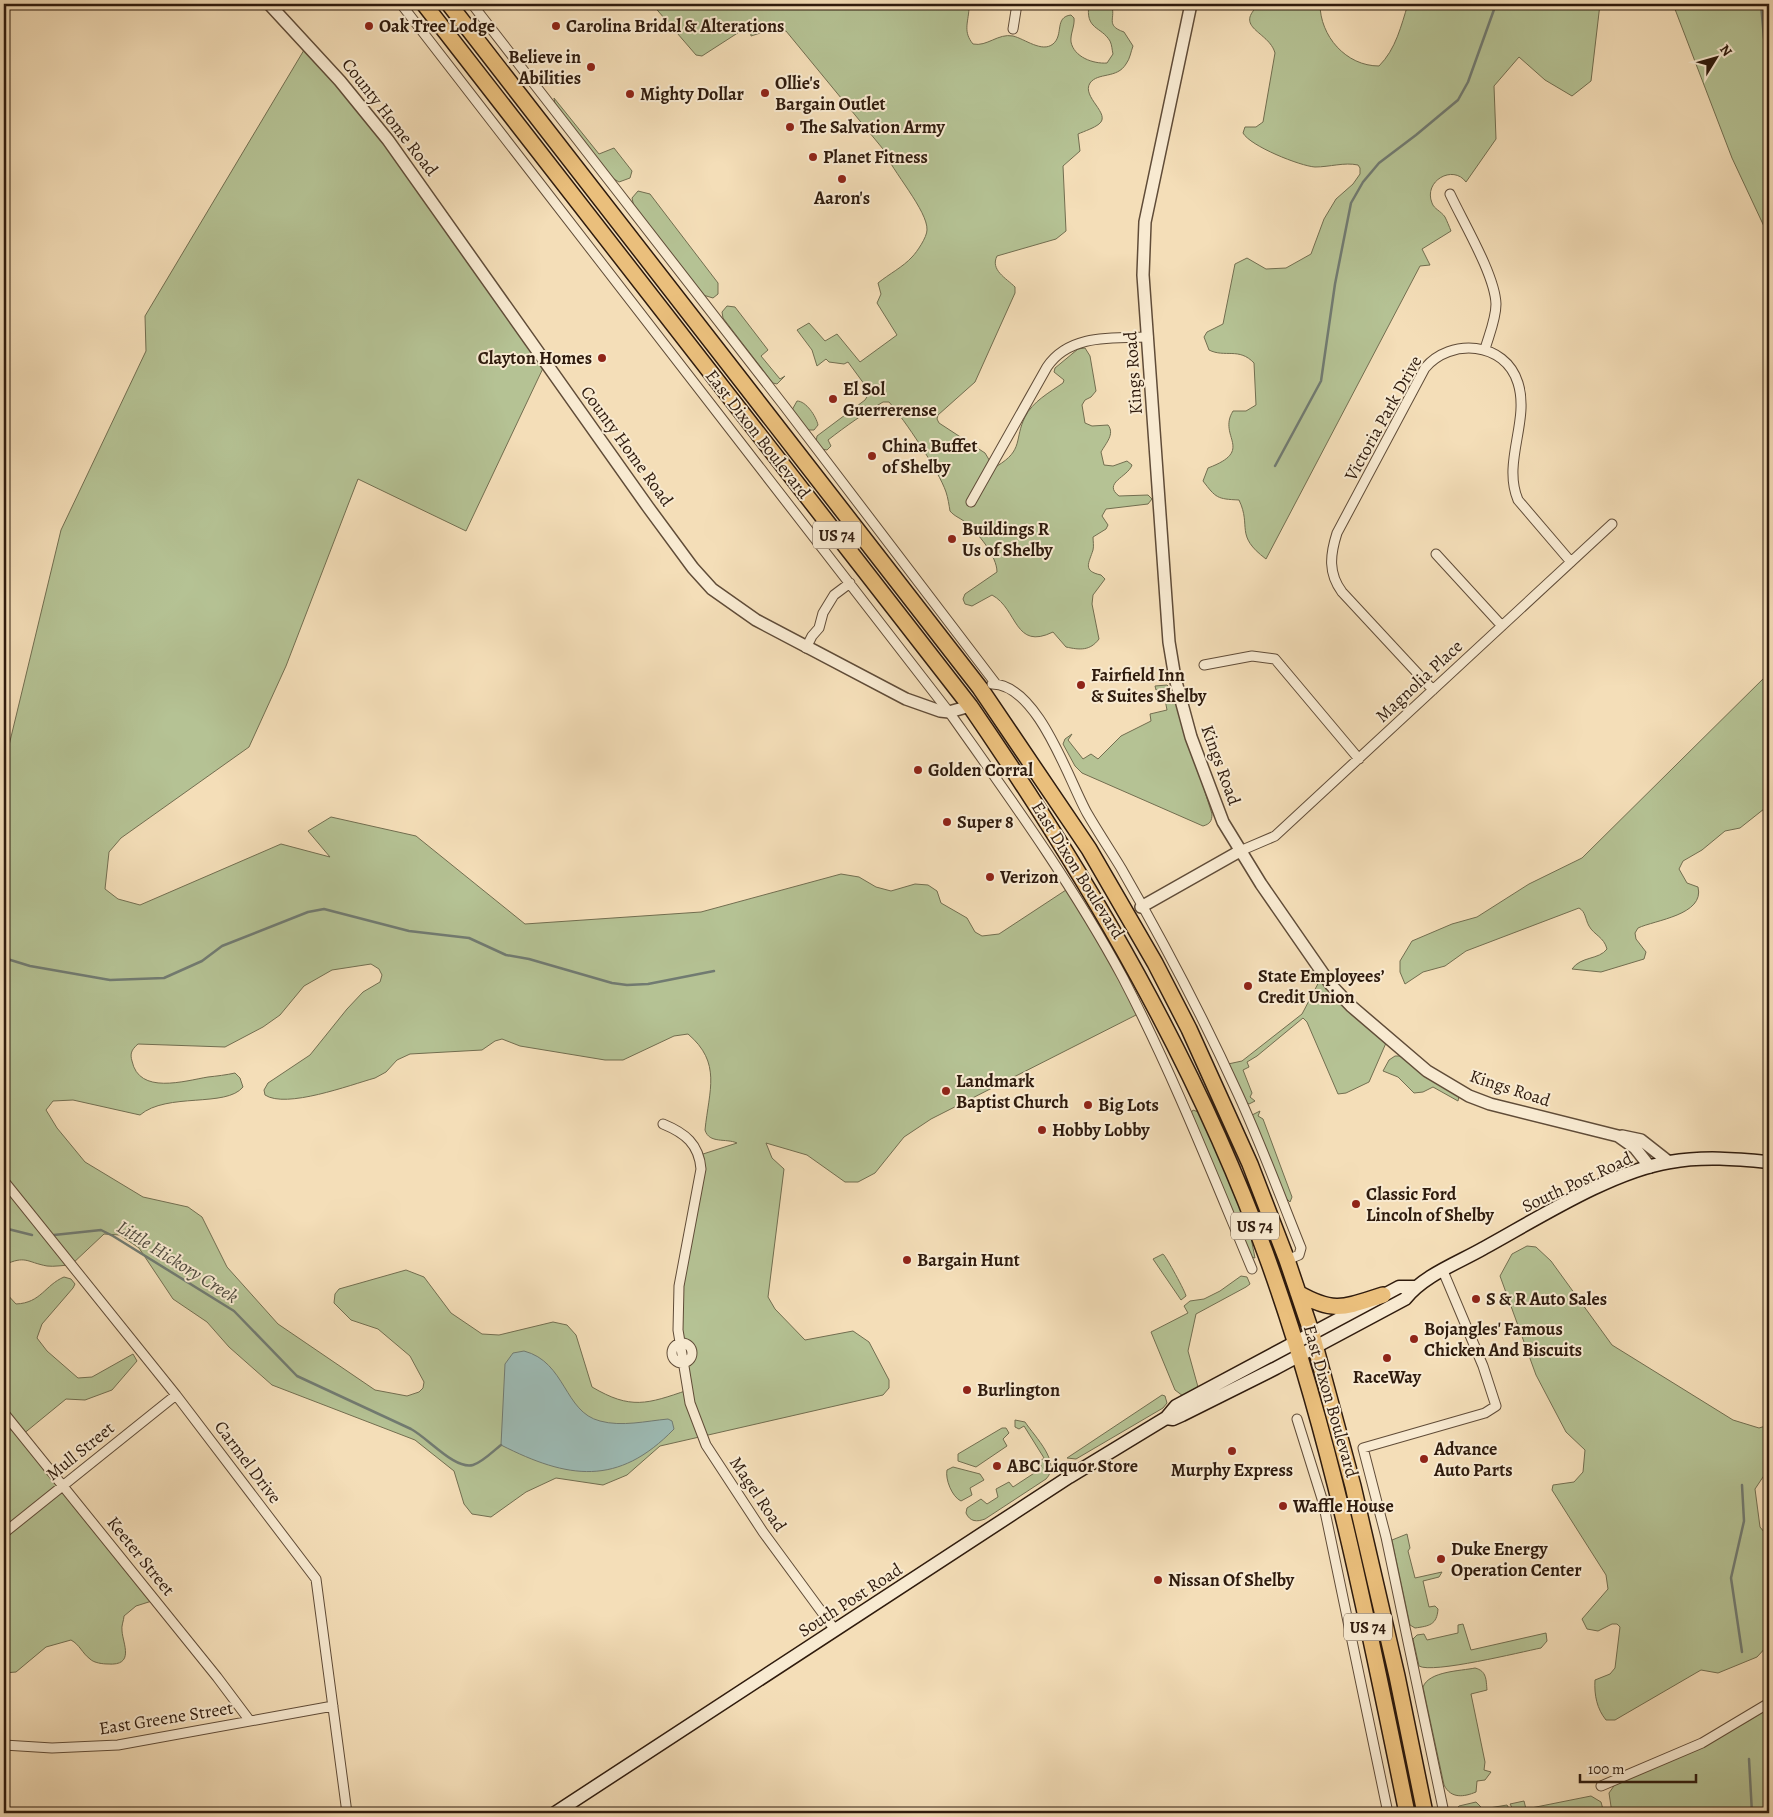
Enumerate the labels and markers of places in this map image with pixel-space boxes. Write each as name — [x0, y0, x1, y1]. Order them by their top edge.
place label: Oak Tree Lodge — [379, 14, 495, 38]
place label: Carolina Bridal & Alterations — [566, 14, 784, 38]
marker: Oak Tree Lodge — [363, 20, 375, 32]
marker: Carolina Bridal & Alterations — [550, 20, 562, 32]
place label: Believe in Abilities — [508, 45, 581, 90]
marker: Believe in Abilities — [585, 61, 597, 73]
place label: Ollie's Bargain Outlet — [775, 71, 886, 116]
place label: Mighty Dollar — [640, 82, 745, 106]
marker: Ollie's Bargain Outlet — [759, 87, 771, 99]
marker: Mighty Dollar — [624, 88, 636, 100]
place label: The Salvation Army — [800, 115, 945, 139]
marker: The Salvation Army — [784, 121, 796, 133]
place label: Planet Fitness — [823, 145, 928, 169]
marker: Planet Fitness — [807, 151, 819, 163]
marker: Aaron's — [836, 173, 848, 185]
place label: Aaron's — [813, 186, 870, 210]
place label: Clayton Homes — [478, 346, 592, 370]
marker: Clayton Homes — [596, 352, 608, 364]
place label: El Sol Guerrerense — [843, 377, 937, 422]
marker: El Sol Guerrerense — [827, 393, 839, 405]
place label: China Buffet of Shelby — [882, 434, 977, 479]
marker: China Buffet of Shelby — [866, 450, 878, 462]
place label: Buildings R Us of Shelby — [962, 517, 1053, 562]
marker: Buildings R Us of Shelby — [946, 533, 958, 545]
place label: Fairfield Inn & Suites Shelby — [1091, 663, 1207, 708]
marker: Fairfield Inn & Suites Shelby — [1075, 679, 1087, 691]
place label: Golden Corral — [928, 758, 1033, 782]
marker: Golden Corral — [912, 764, 924, 776]
place label: Super 8 — [957, 810, 1014, 834]
marker: Super 8 — [941, 816, 953, 828]
place label: Verizon — [999, 865, 1059, 889]
marker: Verizon — [984, 871, 996, 883]
place label: State Employees’ Credit Union — [1258, 964, 1385, 1009]
marker: State Employees’ Credit Union — [1242, 980, 1254, 992]
place label: Landmark Baptist Church — [956, 1069, 1069, 1114]
marker: Landmark Baptist Church — [940, 1085, 952, 1097]
place label: Big Lots — [1098, 1093, 1159, 1117]
marker: Big Lots — [1082, 1099, 1094, 1111]
place label: Hobby Lobby — [1052, 1118, 1150, 1142]
marker: Hobby Lobby — [1036, 1124, 1048, 1136]
place label: Classic Ford Lincoln of Shelby — [1366, 1182, 1495, 1227]
marker: Classic Ford Lincoln of Shelby — [1350, 1198, 1362, 1210]
place label: Bargain Hunt — [917, 1248, 1020, 1272]
marker: Bargain Hunt — [901, 1254, 913, 1266]
place label: S & R Auto Sales — [1486, 1287, 1607, 1311]
marker: S & R Auto Sales — [1470, 1293, 1482, 1305]
place label: Bojangles' Famous Chicken And Biscuits — [1424, 1317, 1582, 1362]
marker: Bojangles' Famous Chicken And Biscuits — [1408, 1333, 1420, 1345]
marker: RaceWay — [1381, 1352, 1393, 1364]
place label: RaceWay — [1353, 1365, 1422, 1389]
place label: Burlington — [977, 1378, 1060, 1402]
marker: Burlington — [961, 1384, 973, 1396]
place label: Advance Auto Parts — [1433, 1437, 1513, 1482]
marker: Murphy Express — [1226, 1445, 1238, 1457]
marker: Advance Auto Parts — [1418, 1453, 1430, 1465]
place label: ABC Liquor Store — [1006, 1454, 1138, 1478]
place label: Murphy Express — [1171, 1458, 1293, 1482]
marker: ABC Liquor Store — [991, 1460, 1003, 1472]
place label: Waffle House — [1292, 1494, 1394, 1518]
marker: Waffle House — [1277, 1500, 1289, 1512]
place label: Duke Energy Operation Center — [1451, 1537, 1582, 1582]
marker: Duke Energy Operation Center — [1435, 1553, 1447, 1565]
place label: Nissan Of Shelby — [1168, 1568, 1295, 1592]
marker: Nissan Of Shelby — [1152, 1574, 1164, 1586]

